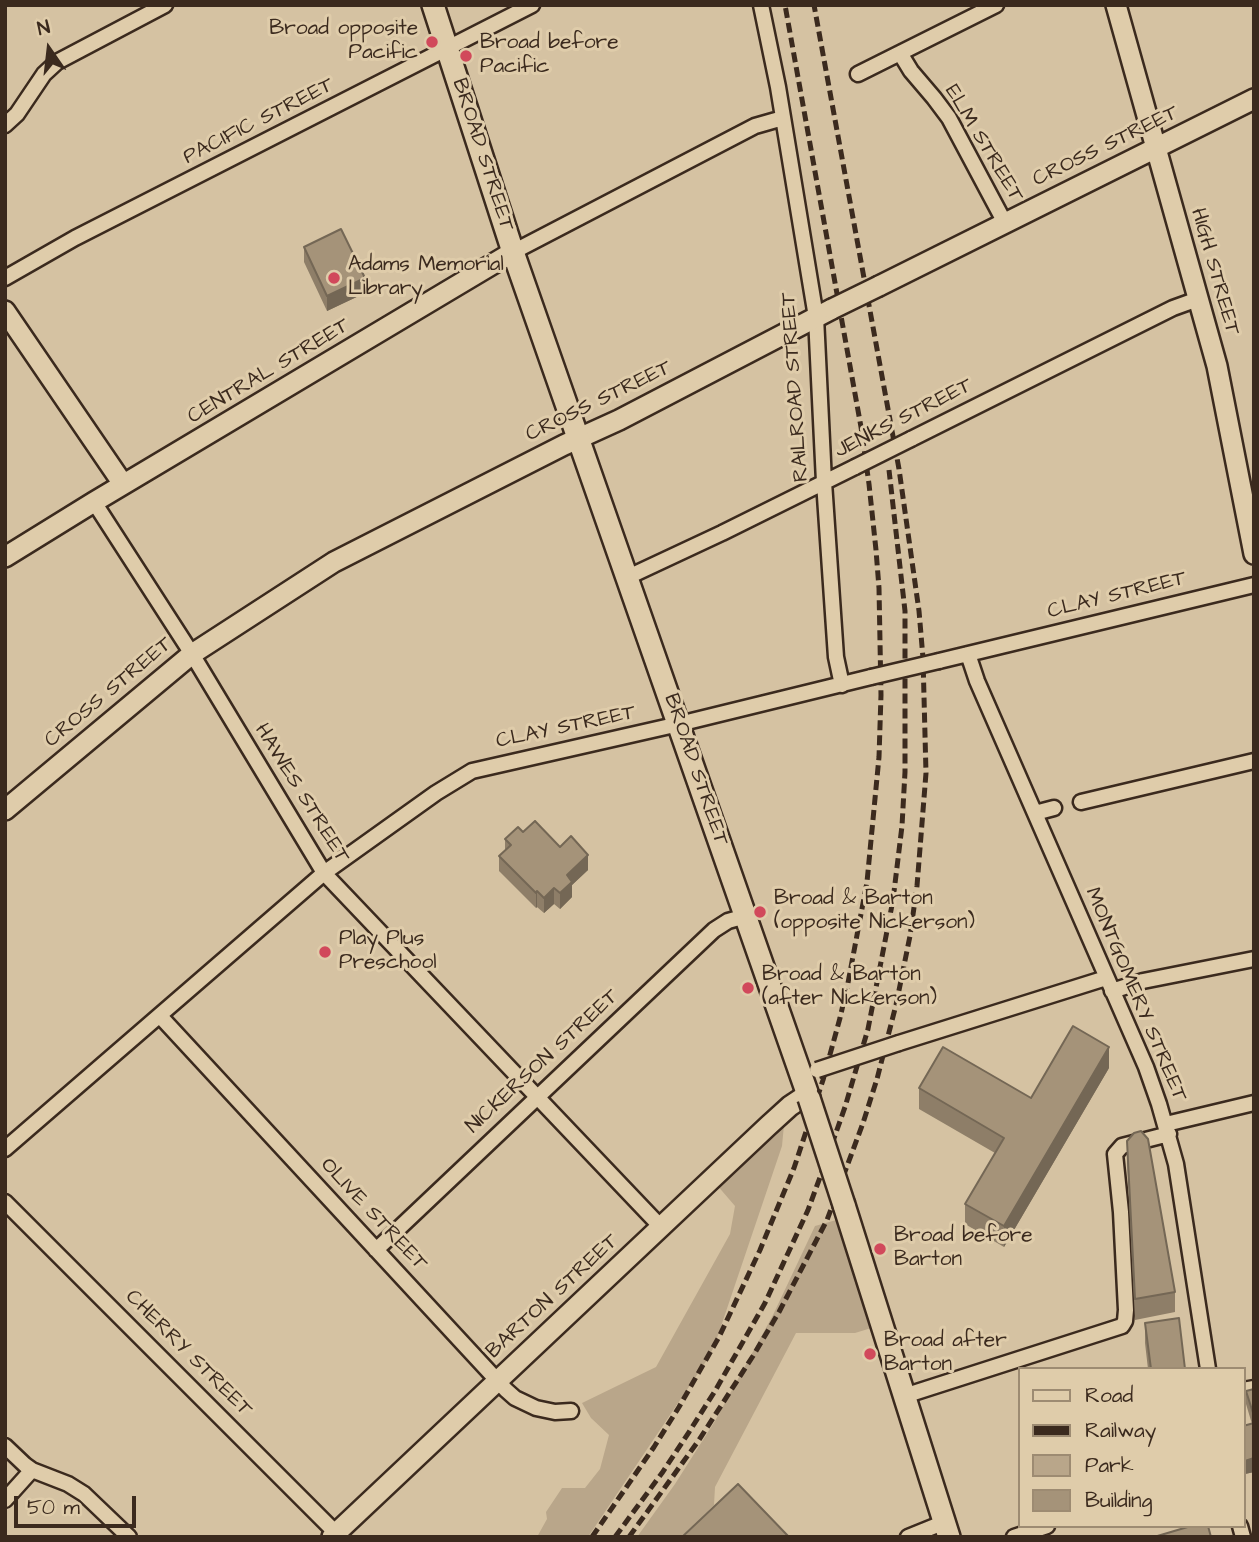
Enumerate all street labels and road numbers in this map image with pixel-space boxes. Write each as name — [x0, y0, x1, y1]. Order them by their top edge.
street label: PACIFIC STREET — [180, 73, 338, 171]
street label: BROAD STREET — [445, 76, 519, 234]
street label: ELM STREET — [938, 81, 1028, 207]
street label: CROSS STREET — [1029, 101, 1183, 193]
street label: HIGH STREET — [1184, 206, 1244, 338]
street label: RAILROAD STREET — [777, 291, 815, 483]
street label: CENTRAL STREET — [183, 314, 355, 430]
street label: CROSS STREET — [522, 356, 676, 448]
street label: JENKS STREET — [831, 374, 977, 464]
street label: CLAY STREET — [1045, 567, 1189, 625]
street label: CROSS STREET — [40, 632, 178, 754]
street label: BROAD STREET — [657, 691, 733, 849]
street label: CLAY STREET — [494, 701, 638, 755]
street label: HAWES STREET — [248, 720, 354, 868]
street label: MONTGOMERY STREET — [1078, 884, 1192, 1106]
street label: NICKERSON STREET — [461, 985, 625, 1139]
street label: OLIVE STREET — [314, 1153, 432, 1277]
street label: BARTON STREET — [482, 1229, 624, 1365]
street label: CHERRY STREET — [119, 1285, 257, 1423]

